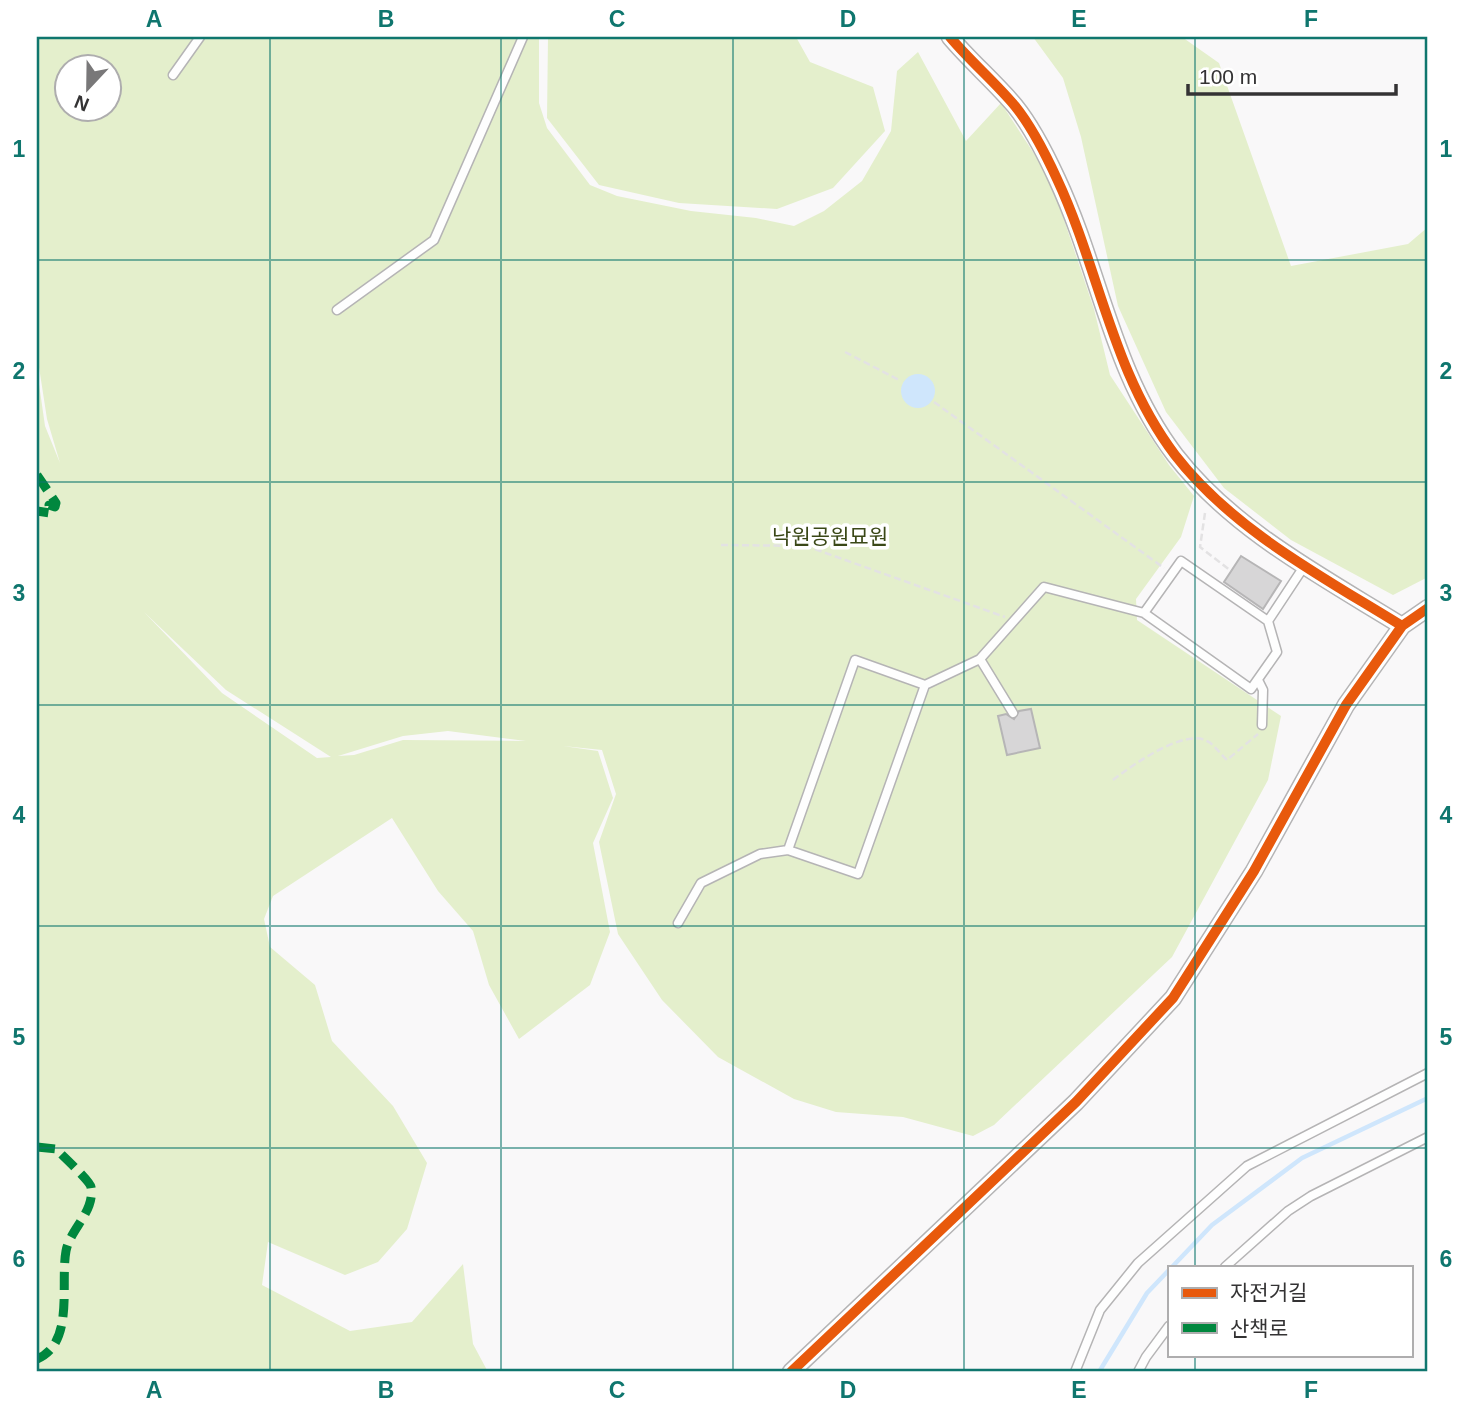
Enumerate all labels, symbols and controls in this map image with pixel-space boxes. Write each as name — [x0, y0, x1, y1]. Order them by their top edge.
text: A — [146, 6, 162, 32]
text: B — [378, 6, 394, 32]
text: C — [609, 6, 625, 32]
text: D — [840, 6, 856, 32]
text: E — [1071, 6, 1087, 32]
text: F — [1304, 6, 1318, 32]
north arrow — [52, 52, 122, 122]
scale bar — [1188, 52, 1397, 96]
text: 100 m — [1199, 65, 1257, 88]
text: N — [72, 91, 92, 116]
text: 1 — [13, 136, 26, 162]
text: 1 — [1440, 136, 1453, 162]
text: 2 — [13, 358, 25, 384]
text: 2 — [1440, 358, 1452, 384]
park label: 낙원공원묘원 — [772, 525, 888, 548]
text: 3 — [13, 580, 25, 606]
text: 3 — [1440, 580, 1452, 606]
text: 4 — [13, 802, 26, 828]
text: 4 — [1440, 802, 1453, 828]
text: 5 — [13, 1024, 26, 1050]
text: 5 — [1440, 1024, 1453, 1050]
text: 6 — [13, 1246, 25, 1272]
text: 6 — [1440, 1246, 1452, 1272]
legend — [1168, 1266, 1412, 1356]
text: 자전거길 — [1230, 1281, 1307, 1304]
text: 산책로 — [1230, 1317, 1288, 1340]
text: A — [146, 1377, 162, 1403]
text: B — [378, 1377, 394, 1403]
text: C — [609, 1377, 625, 1403]
text: D — [840, 1377, 856, 1403]
text: E — [1071, 1377, 1087, 1403]
text: F — [1304, 1377, 1318, 1403]

